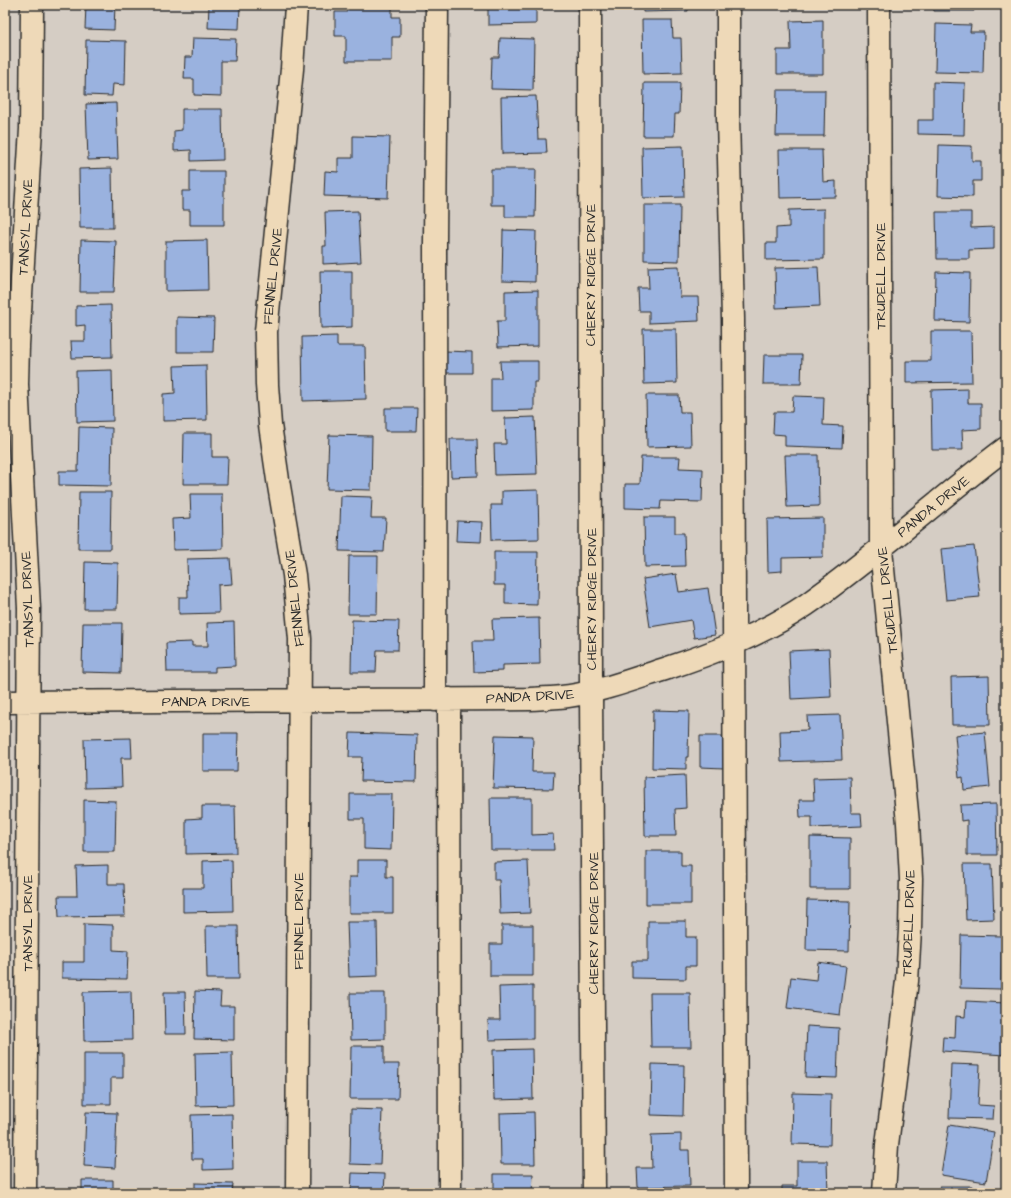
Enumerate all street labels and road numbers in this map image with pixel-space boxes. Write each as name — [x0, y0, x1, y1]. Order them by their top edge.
street label: TANSYL DRIVE — [13, 178, 39, 276]
street label: CHERRY RIDGE DRIVE — [581, 203, 601, 346]
street label: TRUDELL DRIVE — [871, 222, 891, 330]
street label: FENNEL DRIVE — [258, 226, 288, 326]
street label: PANDA DRIVE — [893, 471, 975, 542]
street label: CHERRY RIDGE DRIVE — [582, 527, 602, 670]
street label: TRUDELL DRIVE — [872, 545, 904, 654]
street label: FENNEL DRIVE — [280, 548, 310, 647]
street label: TANSYL DRIVE — [16, 550, 40, 648]
street label: PANDA DRIVE — [485, 685, 576, 709]
street label: PANDA DRIVE — [162, 692, 251, 712]
street label: CHERRY RIDGE DRIVE — [584, 851, 604, 994]
street label: TRUDELL DRIVE — [897, 868, 921, 977]
street label: FENNEL DRIVE — [289, 872, 309, 970]
street label: TANSYL DRIVE — [18, 874, 38, 971]

